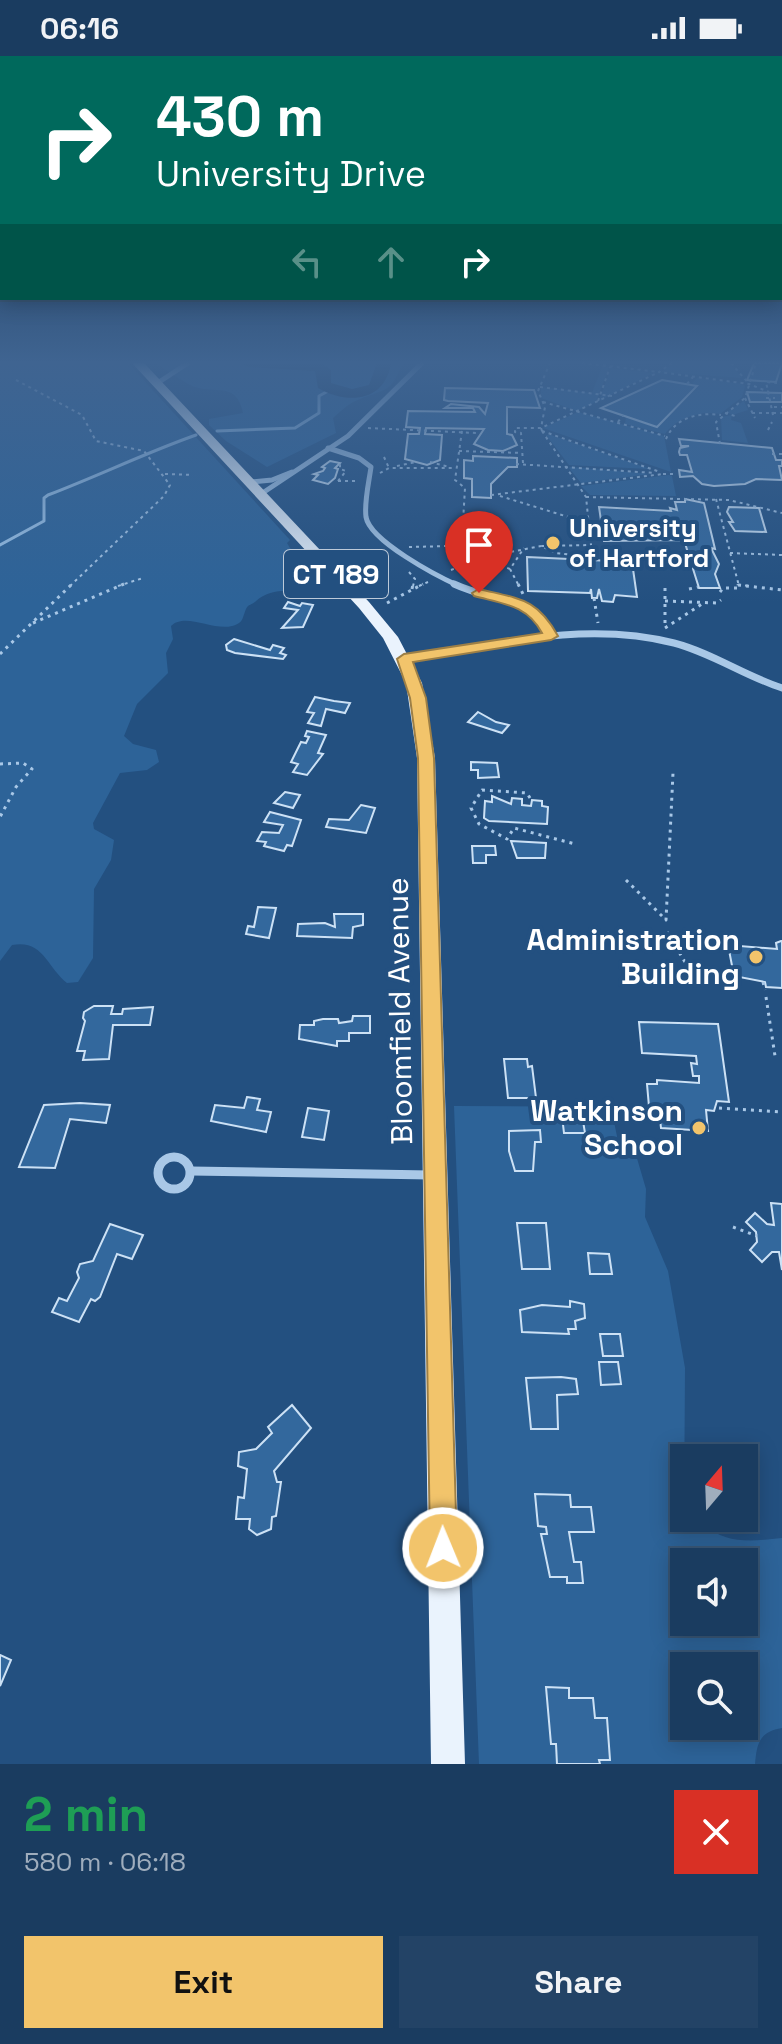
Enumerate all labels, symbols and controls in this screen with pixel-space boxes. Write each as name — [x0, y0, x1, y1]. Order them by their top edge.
text: 06:16 — [40, 9, 119, 48]
text: 430 m — [156, 81, 324, 152]
icon: right — [24, 88, 128, 192]
text: University Drive — [156, 151, 426, 197]
icon: left — [285, 240, 329, 284]
icon: ahead — [369, 240, 413, 284]
icon: right — [453, 240, 497, 284]
pin — [445, 511, 513, 593]
place label: University of Hartford — [569, 511, 709, 575]
icon: arrive — [457, 523, 501, 567]
marker: University of Hartford — [544, 534, 562, 552]
road number: CT 189 — [284, 550, 388, 598]
street label: Bloomfield Avenue — [378, 877, 421, 1145]
place label: Administration Building — [526, 920, 740, 993]
marker: Administration Building — [747, 948, 765, 966]
place label: Watkinson School — [530, 1091, 683, 1164]
marker: Watkinson School — [690, 1119, 708, 1137]
north arrow — [670, 1444, 758, 1532]
map controls — [670, 1444, 758, 1740]
position arrow — [401, 1506, 485, 1590]
button: sound — [670, 1548, 758, 1636]
button: search — [670, 1652, 758, 1740]
text: 2 min — [24, 1784, 148, 1845]
button: close — [674, 1790, 758, 1874]
text: 580 m · 06:18 — [24, 1845, 186, 1879]
button: Exit — [24, 1936, 383, 2028]
button: Share — [399, 1936, 758, 2028]

